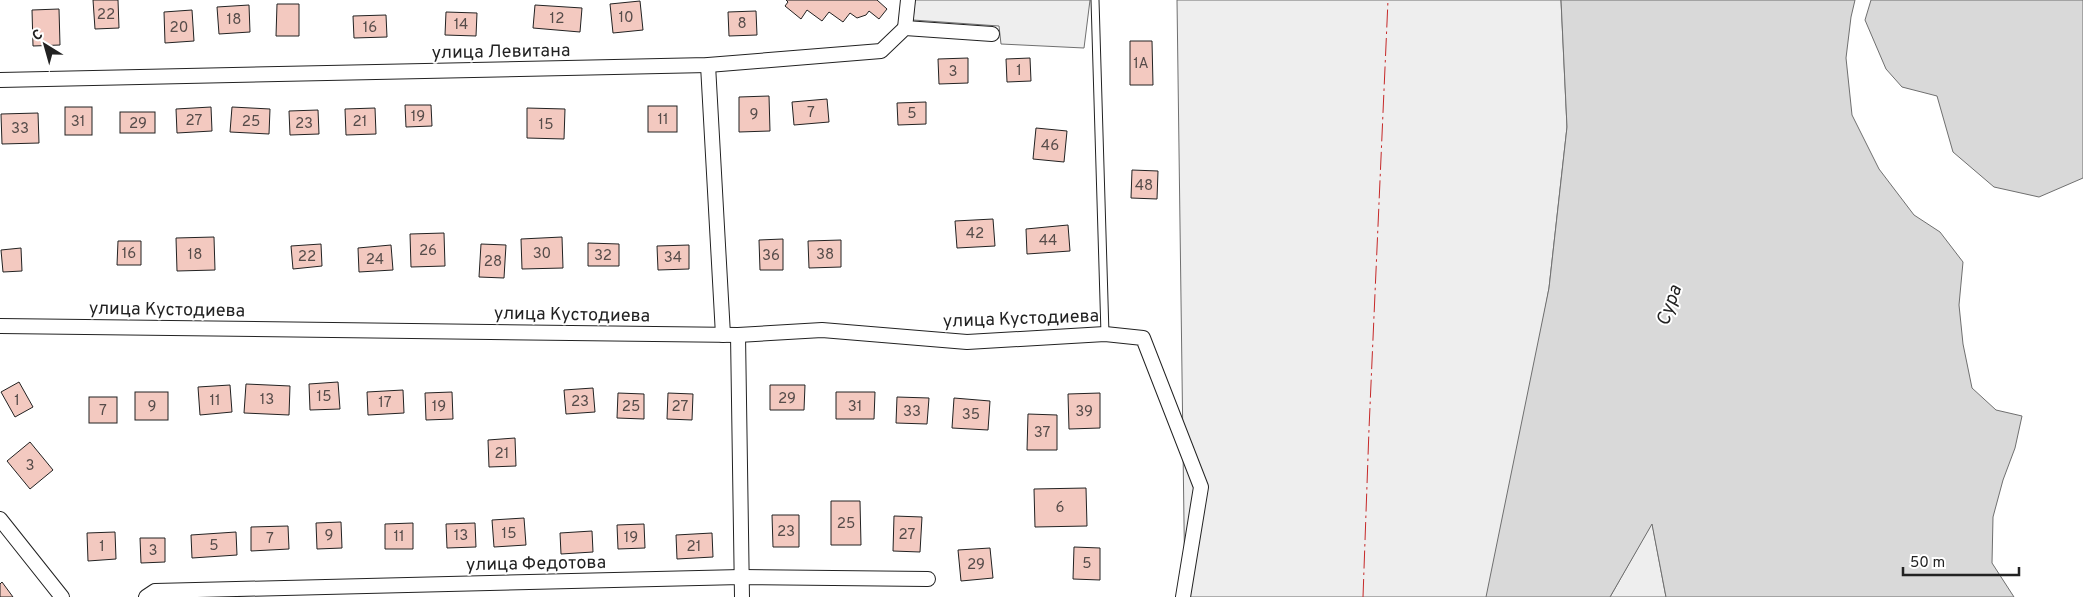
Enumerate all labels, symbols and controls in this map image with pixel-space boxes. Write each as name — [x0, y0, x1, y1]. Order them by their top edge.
house number: 22 — [97, 6, 115, 25]
house number: 10 — [618, 9, 634, 28]
house number: 12 — [550, 10, 564, 29]
house number: 18 — [227, 11, 241, 30]
house number: 8 — [737, 15, 747, 34]
house number: 14 — [454, 16, 468, 35]
house number: 20 — [170, 19, 188, 38]
house number: 16 — [363, 19, 377, 38]
north arrow — [20, 20, 70, 70]
text: С — [29, 26, 47, 45]
street label: улица Левитана — [432, 40, 571, 65]
house number: 1А — [1133, 55, 1149, 74]
house number: 1 — [1016, 62, 1022, 81]
house number: 3 — [948, 63, 958, 82]
house number: 7 — [807, 104, 815, 123]
house number: 5 — [907, 105, 917, 124]
house number: 9 — [750, 106, 758, 125]
house number: 19 — [411, 108, 425, 127]
house number: 11 — [657, 111, 669, 130]
house number: 27 — [186, 112, 203, 131]
house number: 31 — [71, 113, 85, 132]
house number: 25 — [242, 113, 260, 132]
house number: 21 — [353, 113, 367, 132]
house number: 29 — [129, 115, 147, 134]
house number: 23 — [295, 115, 313, 134]
house number: 15 — [539, 116, 553, 135]
house number: 33 — [11, 120, 29, 139]
house number: 46 — [1041, 137, 1059, 156]
house number: 48 — [1135, 177, 1153, 196]
house number: 42 — [966, 225, 984, 244]
house number: 44 — [1039, 232, 1057, 251]
house number: 26 — [419, 242, 437, 261]
house number: 16 — [122, 245, 136, 264]
house number: 30 — [533, 245, 551, 264]
house number: 18 — [188, 246, 202, 265]
house number: 38 — [816, 246, 834, 265]
house number: 32 — [594, 247, 612, 266]
house number: 36 — [762, 247, 780, 266]
house number: 22 — [298, 248, 316, 267]
house number: 34 — [664, 249, 682, 268]
house number: 24 — [366, 251, 384, 270]
house number: 28 — [484, 253, 502, 272]
water label: Сура — [1652, 282, 1688, 329]
street label: улица Кустодиева — [89, 298, 245, 323]
street label: улица Кустодиева — [494, 303, 650, 328]
street label: улица Кустодиева — [943, 305, 1100, 334]
house number: 15 — [317, 388, 331, 407]
house number: 29 — [778, 390, 796, 409]
house number: 13 — [260, 391, 274, 410]
house number: 1 — [14, 392, 20, 411]
house number: 11 — [209, 392, 221, 411]
house number: 23 — [571, 393, 589, 412]
house number: 17 — [378, 394, 392, 413]
house number: 9 — [148, 398, 156, 417]
house number: 19 — [432, 398, 446, 417]
house number: 25 — [622, 398, 640, 417]
house number: 27 — [672, 398, 689, 417]
house number: 31 — [848, 398, 862, 417]
house number: 7 — [99, 402, 107, 421]
house number: 33 — [903, 403, 921, 422]
house number: 39 — [1075, 403, 1093, 422]
house number: 35 — [962, 406, 980, 425]
house number: 37 — [1034, 424, 1051, 443]
house number: 21 — [495, 445, 509, 464]
house number: 3 — [25, 457, 35, 476]
house number: 6 — [1056, 499, 1065, 518]
house number: 25 — [837, 515, 855, 534]
house number: 23 — [777, 523, 795, 542]
house number: 15 — [502, 525, 516, 544]
house number: 27 — [899, 526, 916, 545]
house number: 9 — [325, 527, 333, 546]
house number: 13 — [454, 527, 468, 546]
house number: 11 — [393, 528, 405, 547]
house number: 19 — [624, 529, 638, 548]
house number: 7 — [266, 530, 274, 549]
house number: 5 — [209, 537, 219, 556]
house number: 1 — [99, 538, 105, 557]
house number: 21 — [687, 538, 701, 557]
house number: 3 — [148, 542, 158, 561]
scale bar — [1903, 544, 2019, 576]
street label: улица Федотова — [466, 552, 606, 577]
text: 50 m — [1910, 554, 1945, 573]
house number: 5 — [1082, 555, 1092, 574]
house number: 29 — [967, 556, 985, 575]

